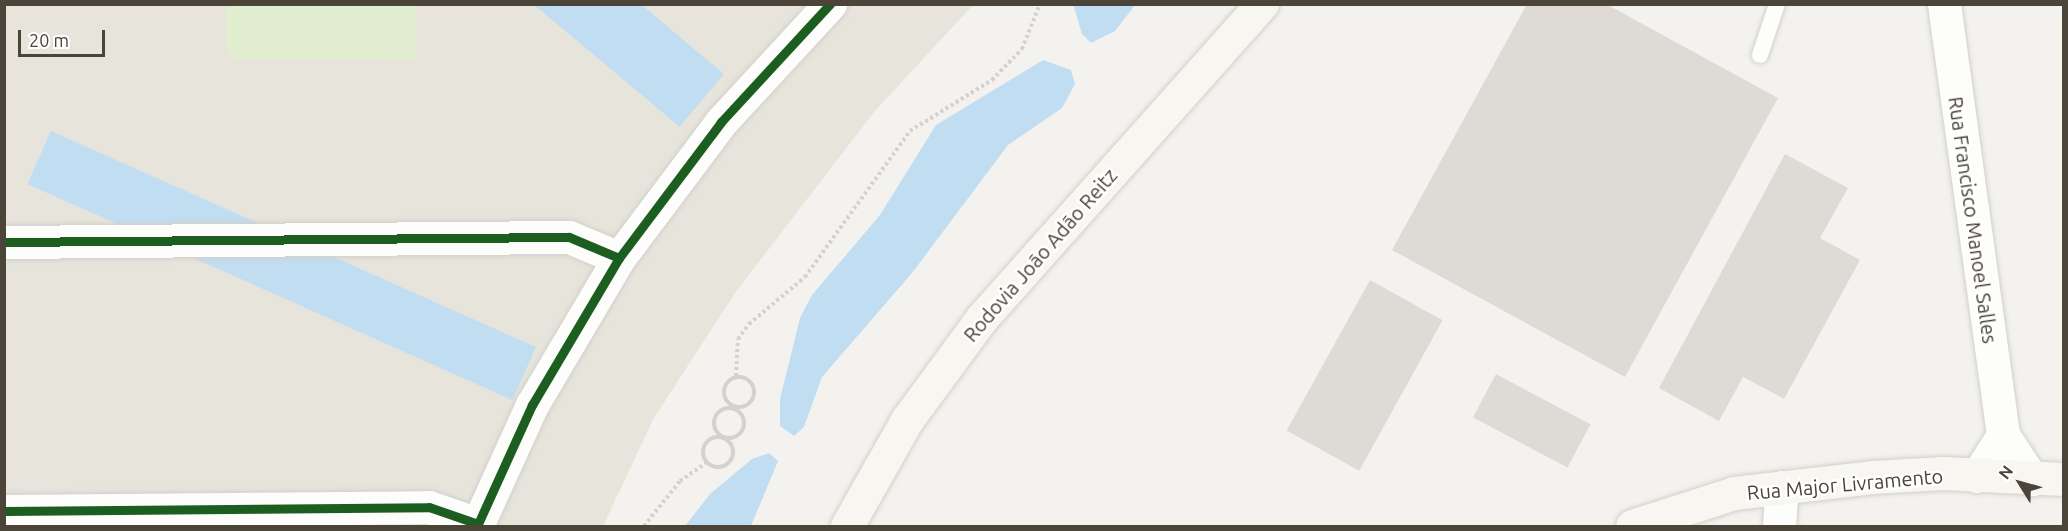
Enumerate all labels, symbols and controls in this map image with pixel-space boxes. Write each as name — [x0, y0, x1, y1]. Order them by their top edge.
scale bar — [21, 18, 108, 56]
text: 20 m — [29, 30, 69, 50]
street label: Rua Francisco Manoel Salles — [1944, 95, 2002, 345]
street label: Rodovia João Adão Reitz — [958, 163, 1122, 347]
north arrow — [1990, 453, 2050, 513]
text: N — [1995, 462, 2016, 482]
street label: Rua Major Livramento — [1746, 463, 1944, 505]

